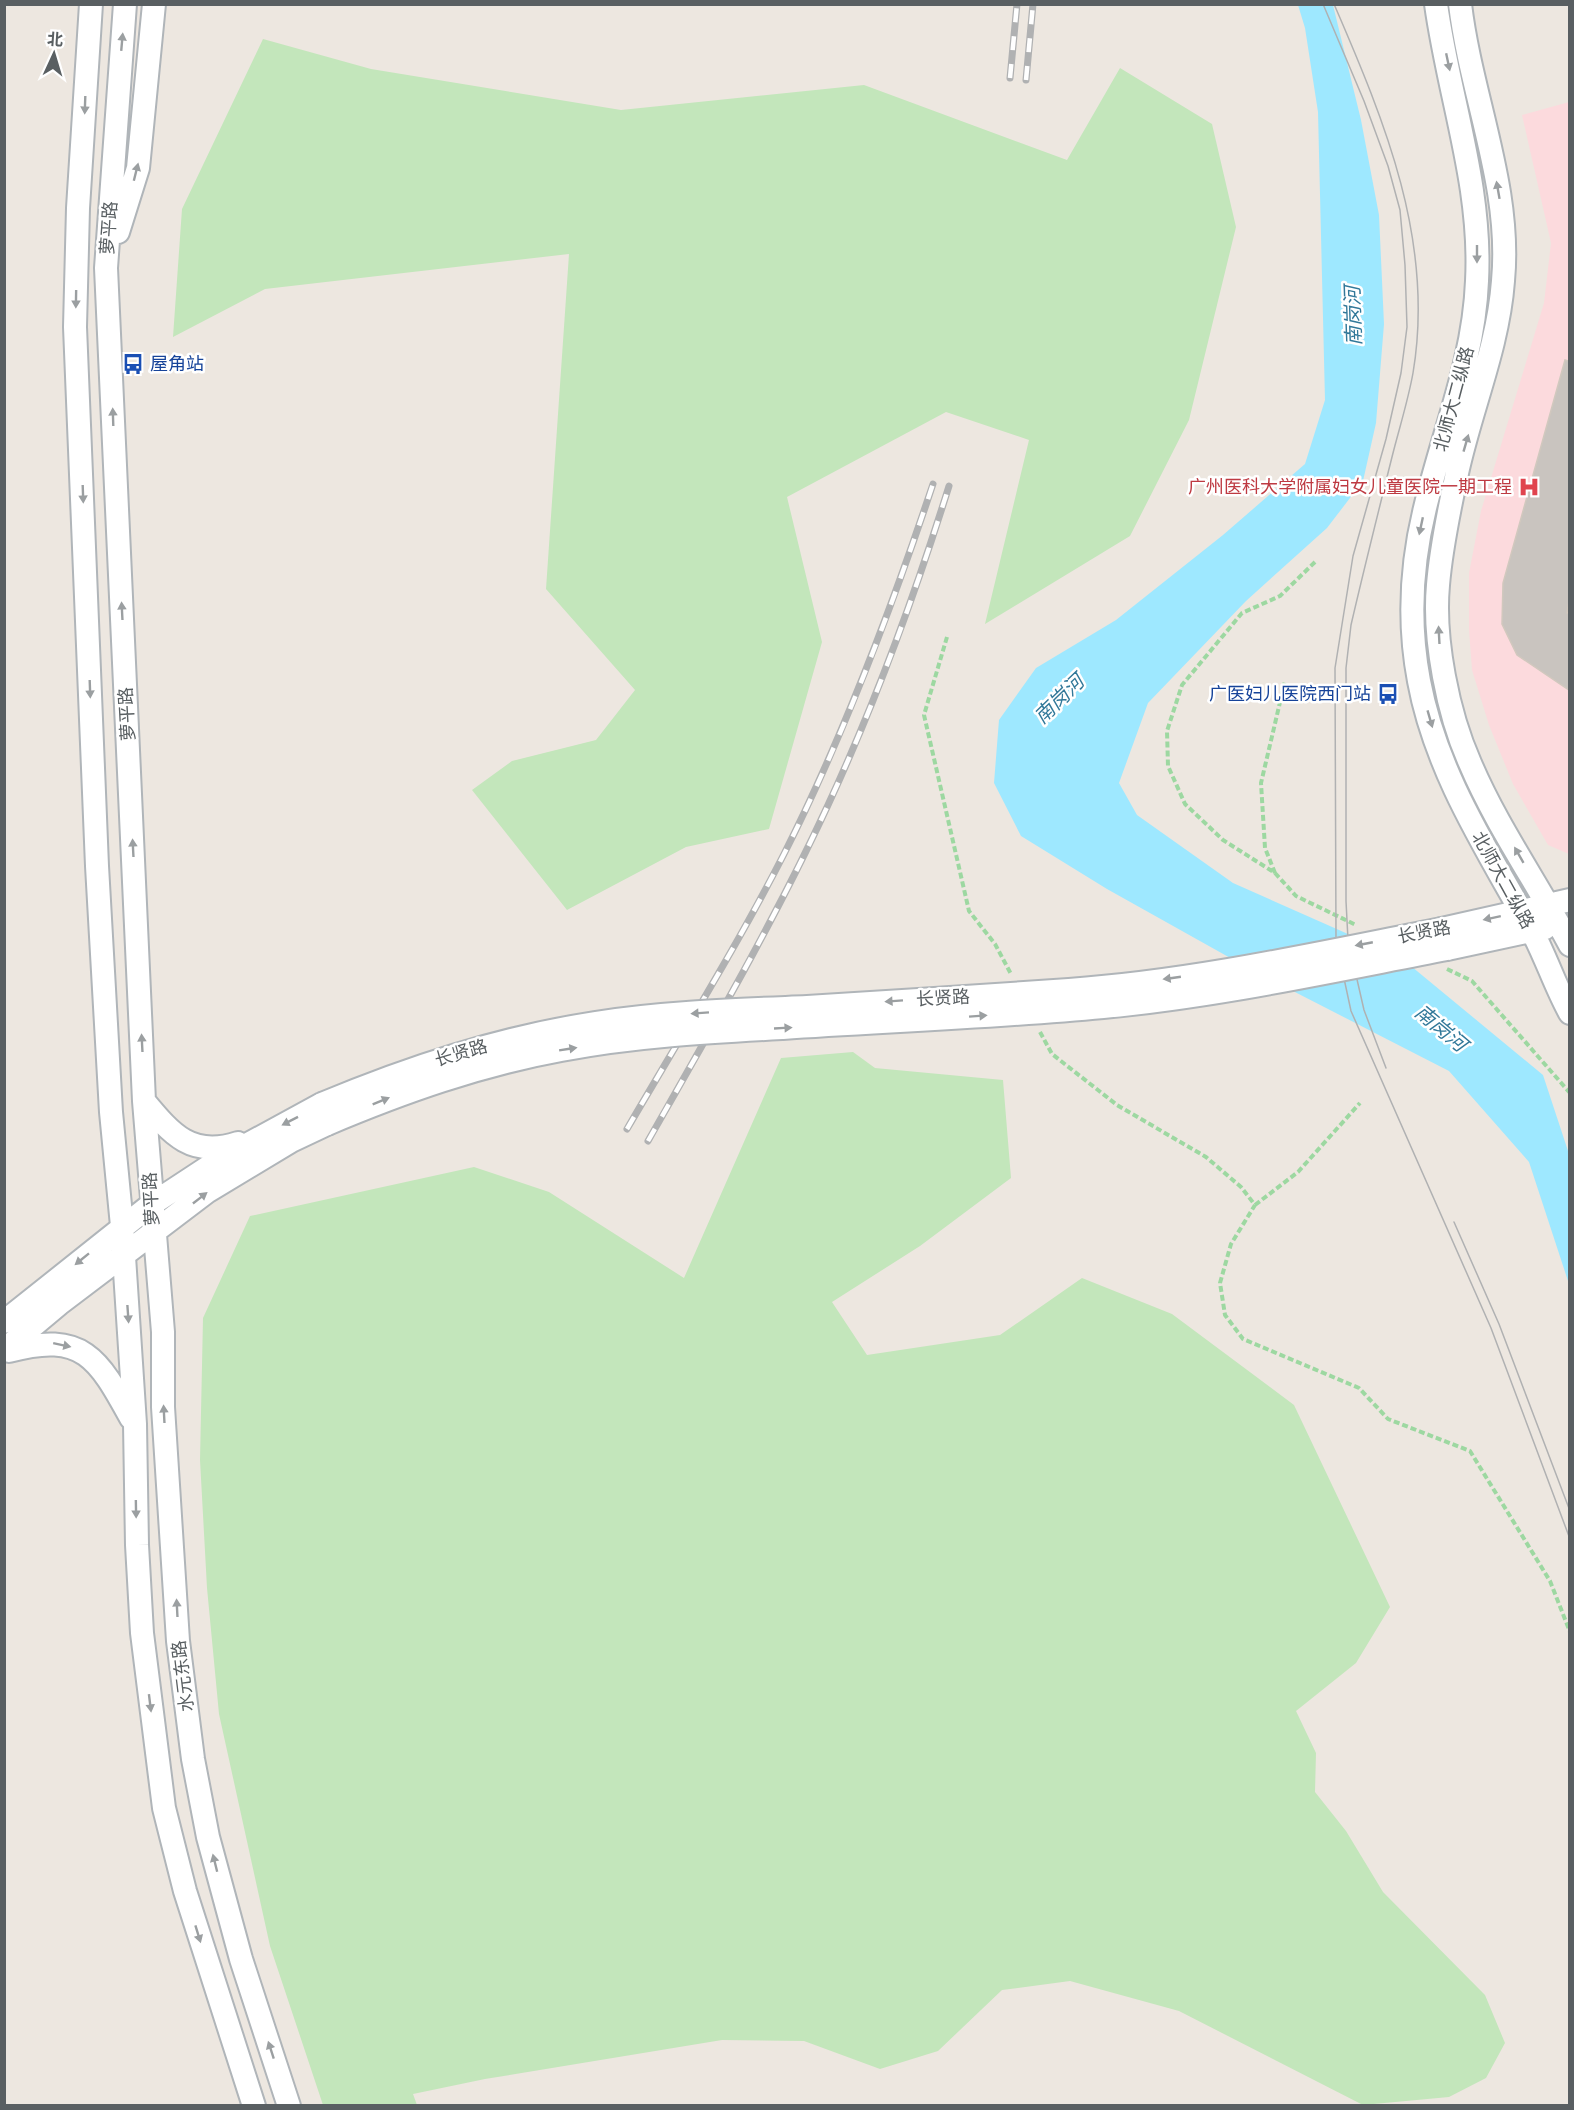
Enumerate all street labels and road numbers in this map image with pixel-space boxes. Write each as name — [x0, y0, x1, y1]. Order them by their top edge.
street label: 萝平路 — [94, 200, 122, 256]
street label: 北师大二纵路 — [1427, 343, 1479, 454]
street label: 萝平路 — [113, 686, 139, 742]
street label: 北师大二纵路 — [1467, 826, 1541, 933]
street label: 长贤路 — [1395, 914, 1453, 948]
street label: 长贤路 — [915, 984, 971, 1010]
street label: 长贤路 — [431, 1033, 490, 1071]
street label: 萝平路 — [137, 1171, 163, 1227]
street label: 水元东路 — [166, 1639, 198, 1713]

